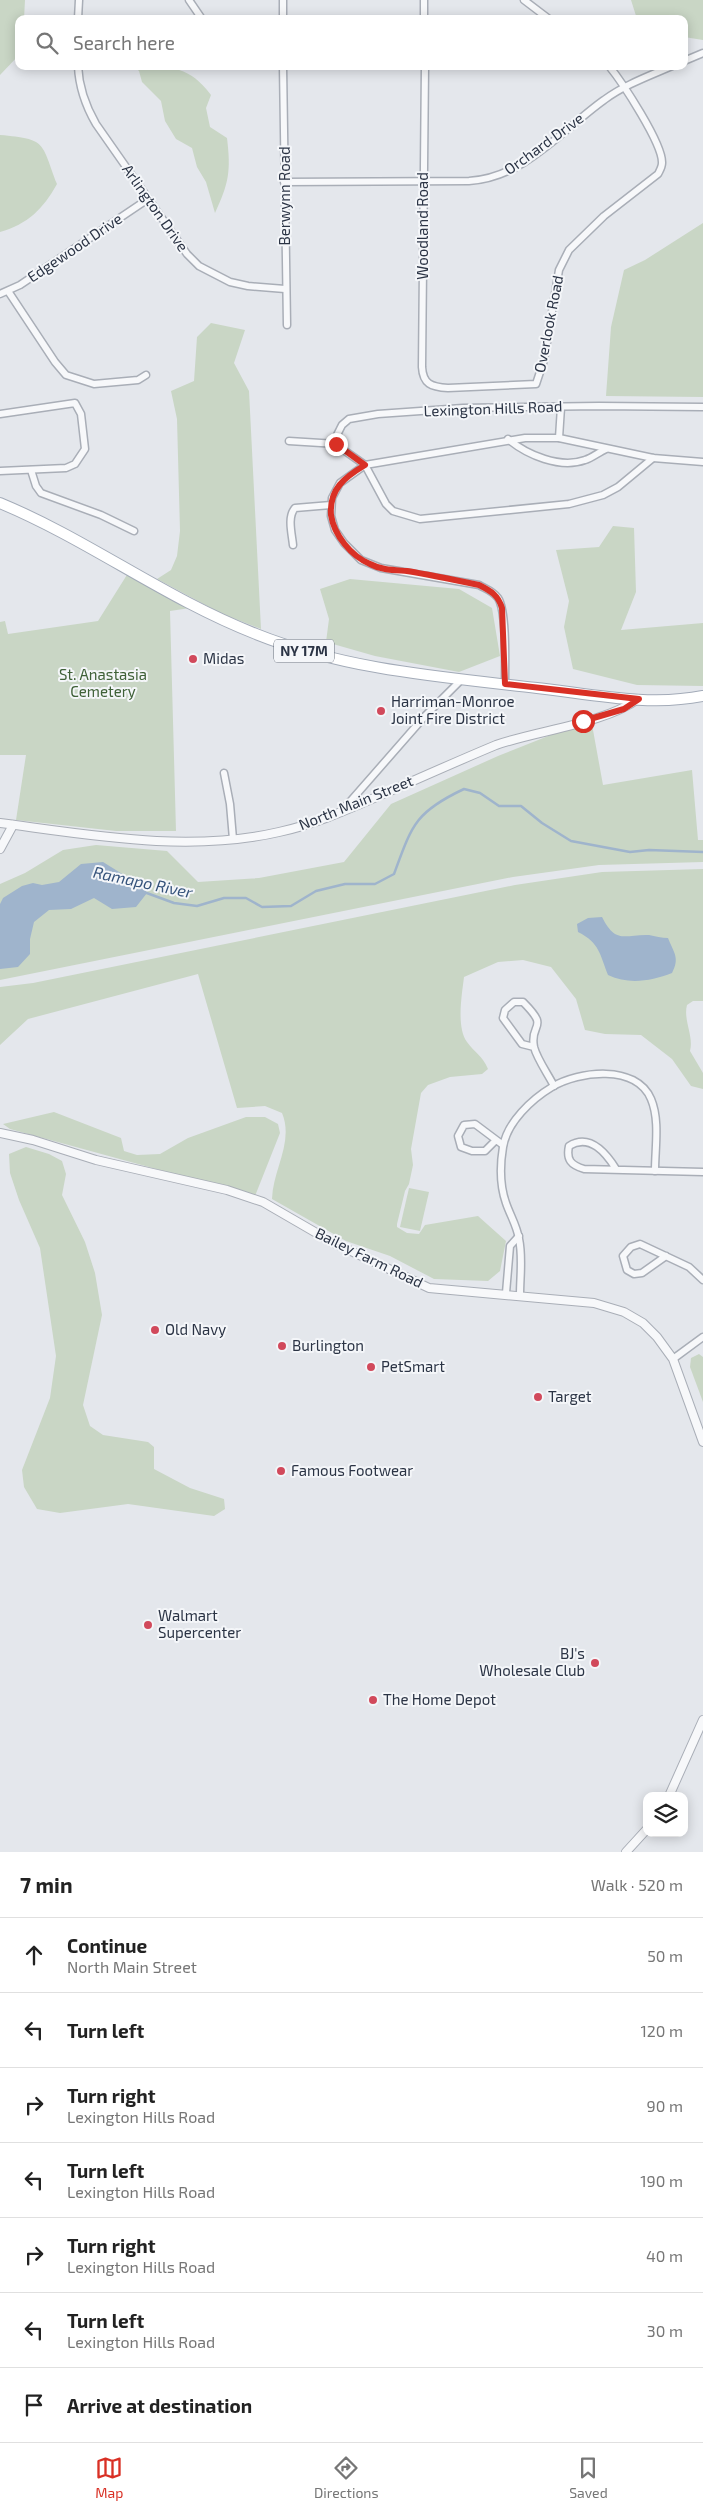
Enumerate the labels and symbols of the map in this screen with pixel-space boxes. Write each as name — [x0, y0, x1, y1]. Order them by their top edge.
street label: Orchard Drive — [500, 108, 587, 178]
street label: Berwynn Road — [275, 147, 293, 246]
street label: Arlington Drive — [119, 160, 193, 255]
street label: Woodland Road — [413, 172, 431, 280]
street label: Edgewood Drive — [24, 209, 125, 285]
street label: Overlook Road — [530, 274, 566, 374]
street label: Lexington Hills Road — [423, 397, 563, 419]
route end — [325, 433, 348, 456]
road number: NY 17M — [274, 640, 334, 662]
place label: Midas — [203, 649, 244, 667]
marker: Midas — [187, 653, 199, 665]
park label: St. Anastasia Cemetery — [59, 665, 147, 700]
place label: Harriman-Monroe Joint Fire District — [391, 692, 515, 727]
marker: Harriman-Monroe Joint Fire District — [375, 705, 387, 717]
route start — [572, 710, 595, 733]
street label: North Main Street — [296, 771, 416, 833]
water label: Ramapo River — [92, 862, 195, 901]
street label: Bailey Farm Road — [313, 1223, 426, 1291]
place label: Old Navy — [165, 1320, 226, 1338]
marker: Old Navy — [149, 1324, 161, 1336]
place label: Burlington — [292, 1336, 364, 1354]
marker: Burlington — [276, 1340, 288, 1352]
place label: PetSmart — [381, 1357, 445, 1375]
marker: PetSmart — [365, 1361, 377, 1373]
place label: Target — [548, 1387, 592, 1405]
marker: Target — [532, 1391, 544, 1403]
place label: Famous Footwear — [291, 1461, 413, 1479]
marker: Famous Footwear — [275, 1465, 287, 1477]
place label: Walmart Supercenter — [158, 1606, 241, 1641]
marker: Walmart Supercenter — [142, 1619, 154, 1631]
place label: BJ's Wholesale Club — [479, 1644, 585, 1679]
marker: BJ's Wholesale Club — [589, 1657, 601, 1669]
place label: The Home Depot — [383, 1690, 496, 1708]
marker: The Home Depot — [367, 1694, 379, 1706]

